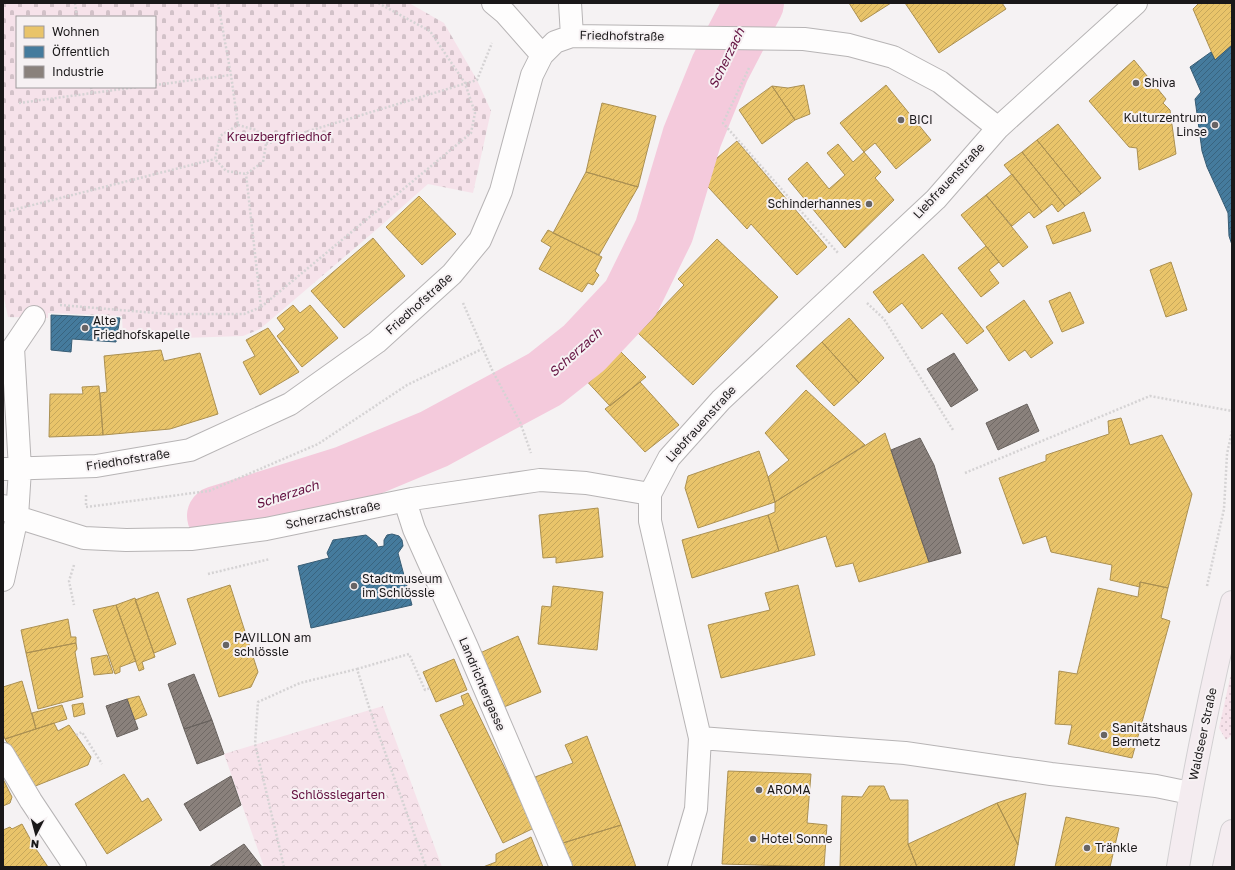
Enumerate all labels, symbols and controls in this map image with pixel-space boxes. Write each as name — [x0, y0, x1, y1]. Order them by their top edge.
legend — [16, 16, 156, 88]
text: Wohnen — [52, 24, 99, 39]
water label: Scherzach — [705, 24, 748, 91]
street label: Friedhofstraße — [580, 27, 664, 44]
text: Öffentlich — [52, 44, 110, 59]
text: Industrie — [52, 64, 104, 79]
place label: Shiva — [1144, 75, 1175, 90]
marker: Shiva — [1131, 78, 1141, 88]
place label: Kulturzentrum Linse — [1124, 110, 1207, 139]
place label: BICI — [909, 112, 933, 127]
marker: BICI — [896, 115, 906, 125]
marker: Kulturzentrum Linse — [1210, 120, 1220, 130]
park label: Kreuzbergfriedhof — [227, 129, 332, 144]
street label: Liebfrauenstraße — [910, 140, 988, 222]
place label: Schinderhannes — [768, 196, 861, 211]
marker: Schinderhannes — [864, 199, 874, 209]
street label: Friedhofstraße — [382, 270, 455, 338]
place label: Alte Friedhofskapelle — [93, 313, 190, 342]
marker: Alte Friedhofskapelle — [80, 323, 90, 333]
water label: Scherzach — [545, 324, 605, 380]
street label: Liebfrauenstraße — [662, 382, 739, 465]
street label: Friedhofstraße — [85, 445, 171, 474]
water label: Scherzach — [254, 476, 321, 512]
street label: Scherzachstraße — [284, 497, 382, 532]
place label: Stadtmuseum im Schlössle — [362, 571, 442, 600]
marker: Stadtmuseum im Schlössle — [349, 581, 359, 591]
place label: PAVILLON am schlössle — [234, 630, 311, 659]
street label: Landrichtergasse — [456, 635, 509, 733]
marker: PAVILLON am schlössle — [221, 640, 231, 650]
street label: Waldseer Straße — [1185, 686, 1220, 782]
place label: Sanitätshaus Bermetz — [1112, 720, 1187, 749]
marker: Sanitätshaus Bermetz — [1099, 730, 1109, 740]
place label: AROMA — [767, 782, 810, 797]
marker: AROMA — [754, 785, 764, 795]
park label: Schlösslegarten — [291, 787, 385, 802]
north arrow — [16, 814, 56, 854]
place label: Hotel Sonne — [761, 831, 833, 846]
marker: Hotel Sonne — [748, 834, 758, 844]
text: N — [30, 838, 40, 851]
place label: Tränkle — [1095, 840, 1138, 855]
marker: Tränkle — [1082, 843, 1092, 853]

